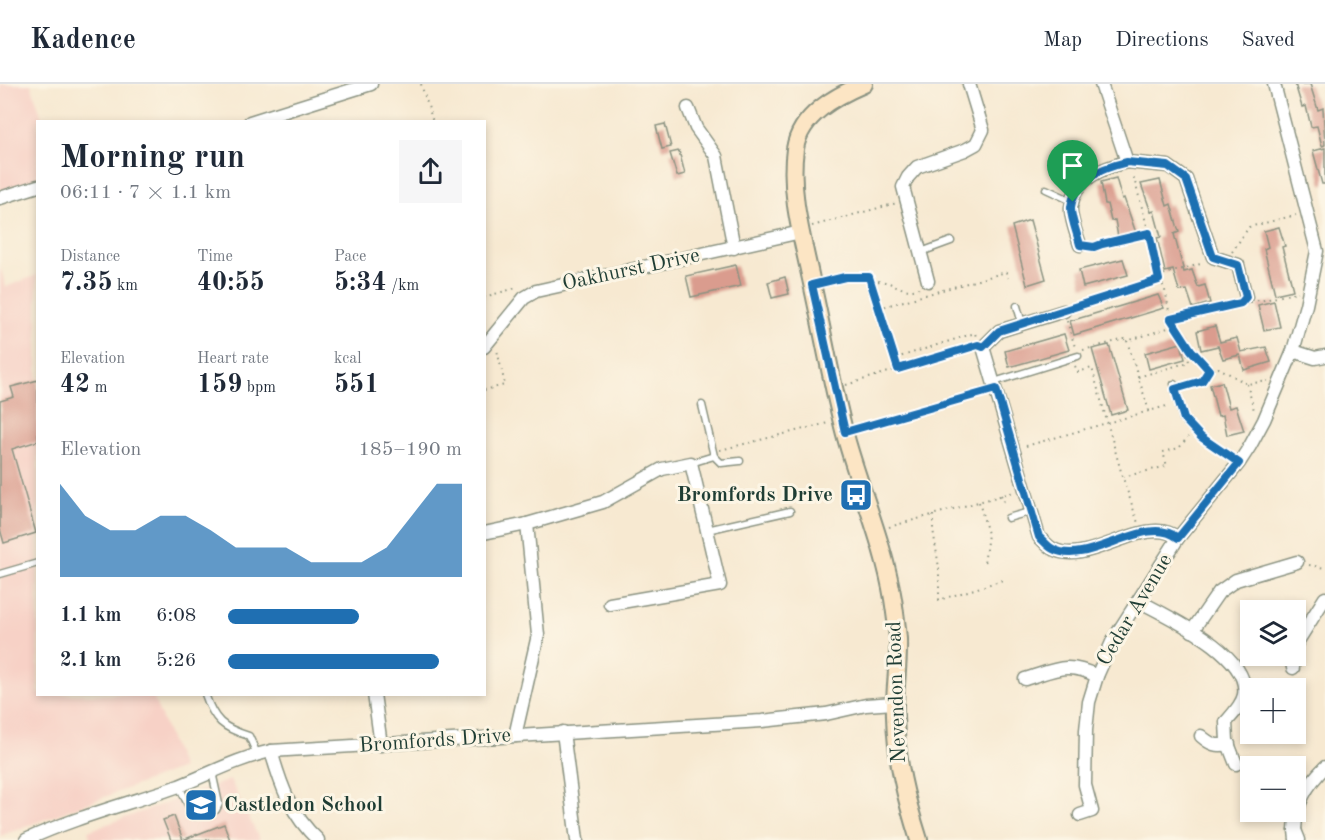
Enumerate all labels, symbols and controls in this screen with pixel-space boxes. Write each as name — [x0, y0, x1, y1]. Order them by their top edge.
text: Kadence — [30, 27, 136, 55]
text: Map — [1043, 30, 1082, 51]
text: Directions — [1115, 30, 1209, 51]
text: Saved — [1242, 30, 1295, 51]
button: share — [399, 140, 462, 203]
pin — [1047, 140, 1098, 202]
text: Morning run — [60, 142, 245, 175]
icon: arrive — [1056, 149, 1089, 182]
text: 06:11 · 7 × 1.1 km — [60, 183, 231, 203]
street label: Oakhurst Drive — [560, 245, 702, 295]
text: Distance — [60, 249, 120, 265]
text: Time — [197, 249, 233, 265]
text: Pace — [334, 249, 366, 265]
text: 7.35 — [60, 270, 113, 296]
text: 40:55 — [197, 270, 265, 296]
text: 5:34 — [334, 270, 387, 296]
text: km — [113, 278, 138, 294]
text: /km — [387, 278, 419, 294]
text: Elevation — [60, 351, 125, 367]
text: Heart rate — [197, 351, 269, 367]
text: kcal — [334, 351, 362, 367]
text: 42 — [60, 372, 90, 398]
text: 159 — [197, 372, 242, 398]
text: 551 — [334, 372, 379, 398]
text: m — [90, 380, 107, 396]
text: bpm — [242, 380, 276, 396]
text: Elevation — [60, 440, 141, 460]
text: 185–190 m — [359, 440, 462, 460]
bus stop icon: Bromfords Drive — [838, 477, 874, 513]
place label: Bromfords Drive — [677, 485, 833, 506]
street label: Cedar Avenue — [1093, 550, 1177, 670]
map controls — [1240, 600, 1306, 822]
button: layers — [1240, 600, 1306, 666]
text: 1.1 km — [60, 606, 122, 626]
text: 6:08 — [156, 606, 196, 626]
street label: Nevendon Road — [884, 620, 910, 763]
text: 2.1 km — [60, 651, 122, 671]
text: 5:26 — [156, 651, 196, 671]
button: + — [1240, 678, 1306, 744]
street label: Bromfords Drive — [358, 725, 512, 757]
button: − — [1240, 756, 1306, 822]
school or university icon: Castledon School — [183, 787, 219, 823]
place label: Castledon School — [224, 795, 383, 816]

